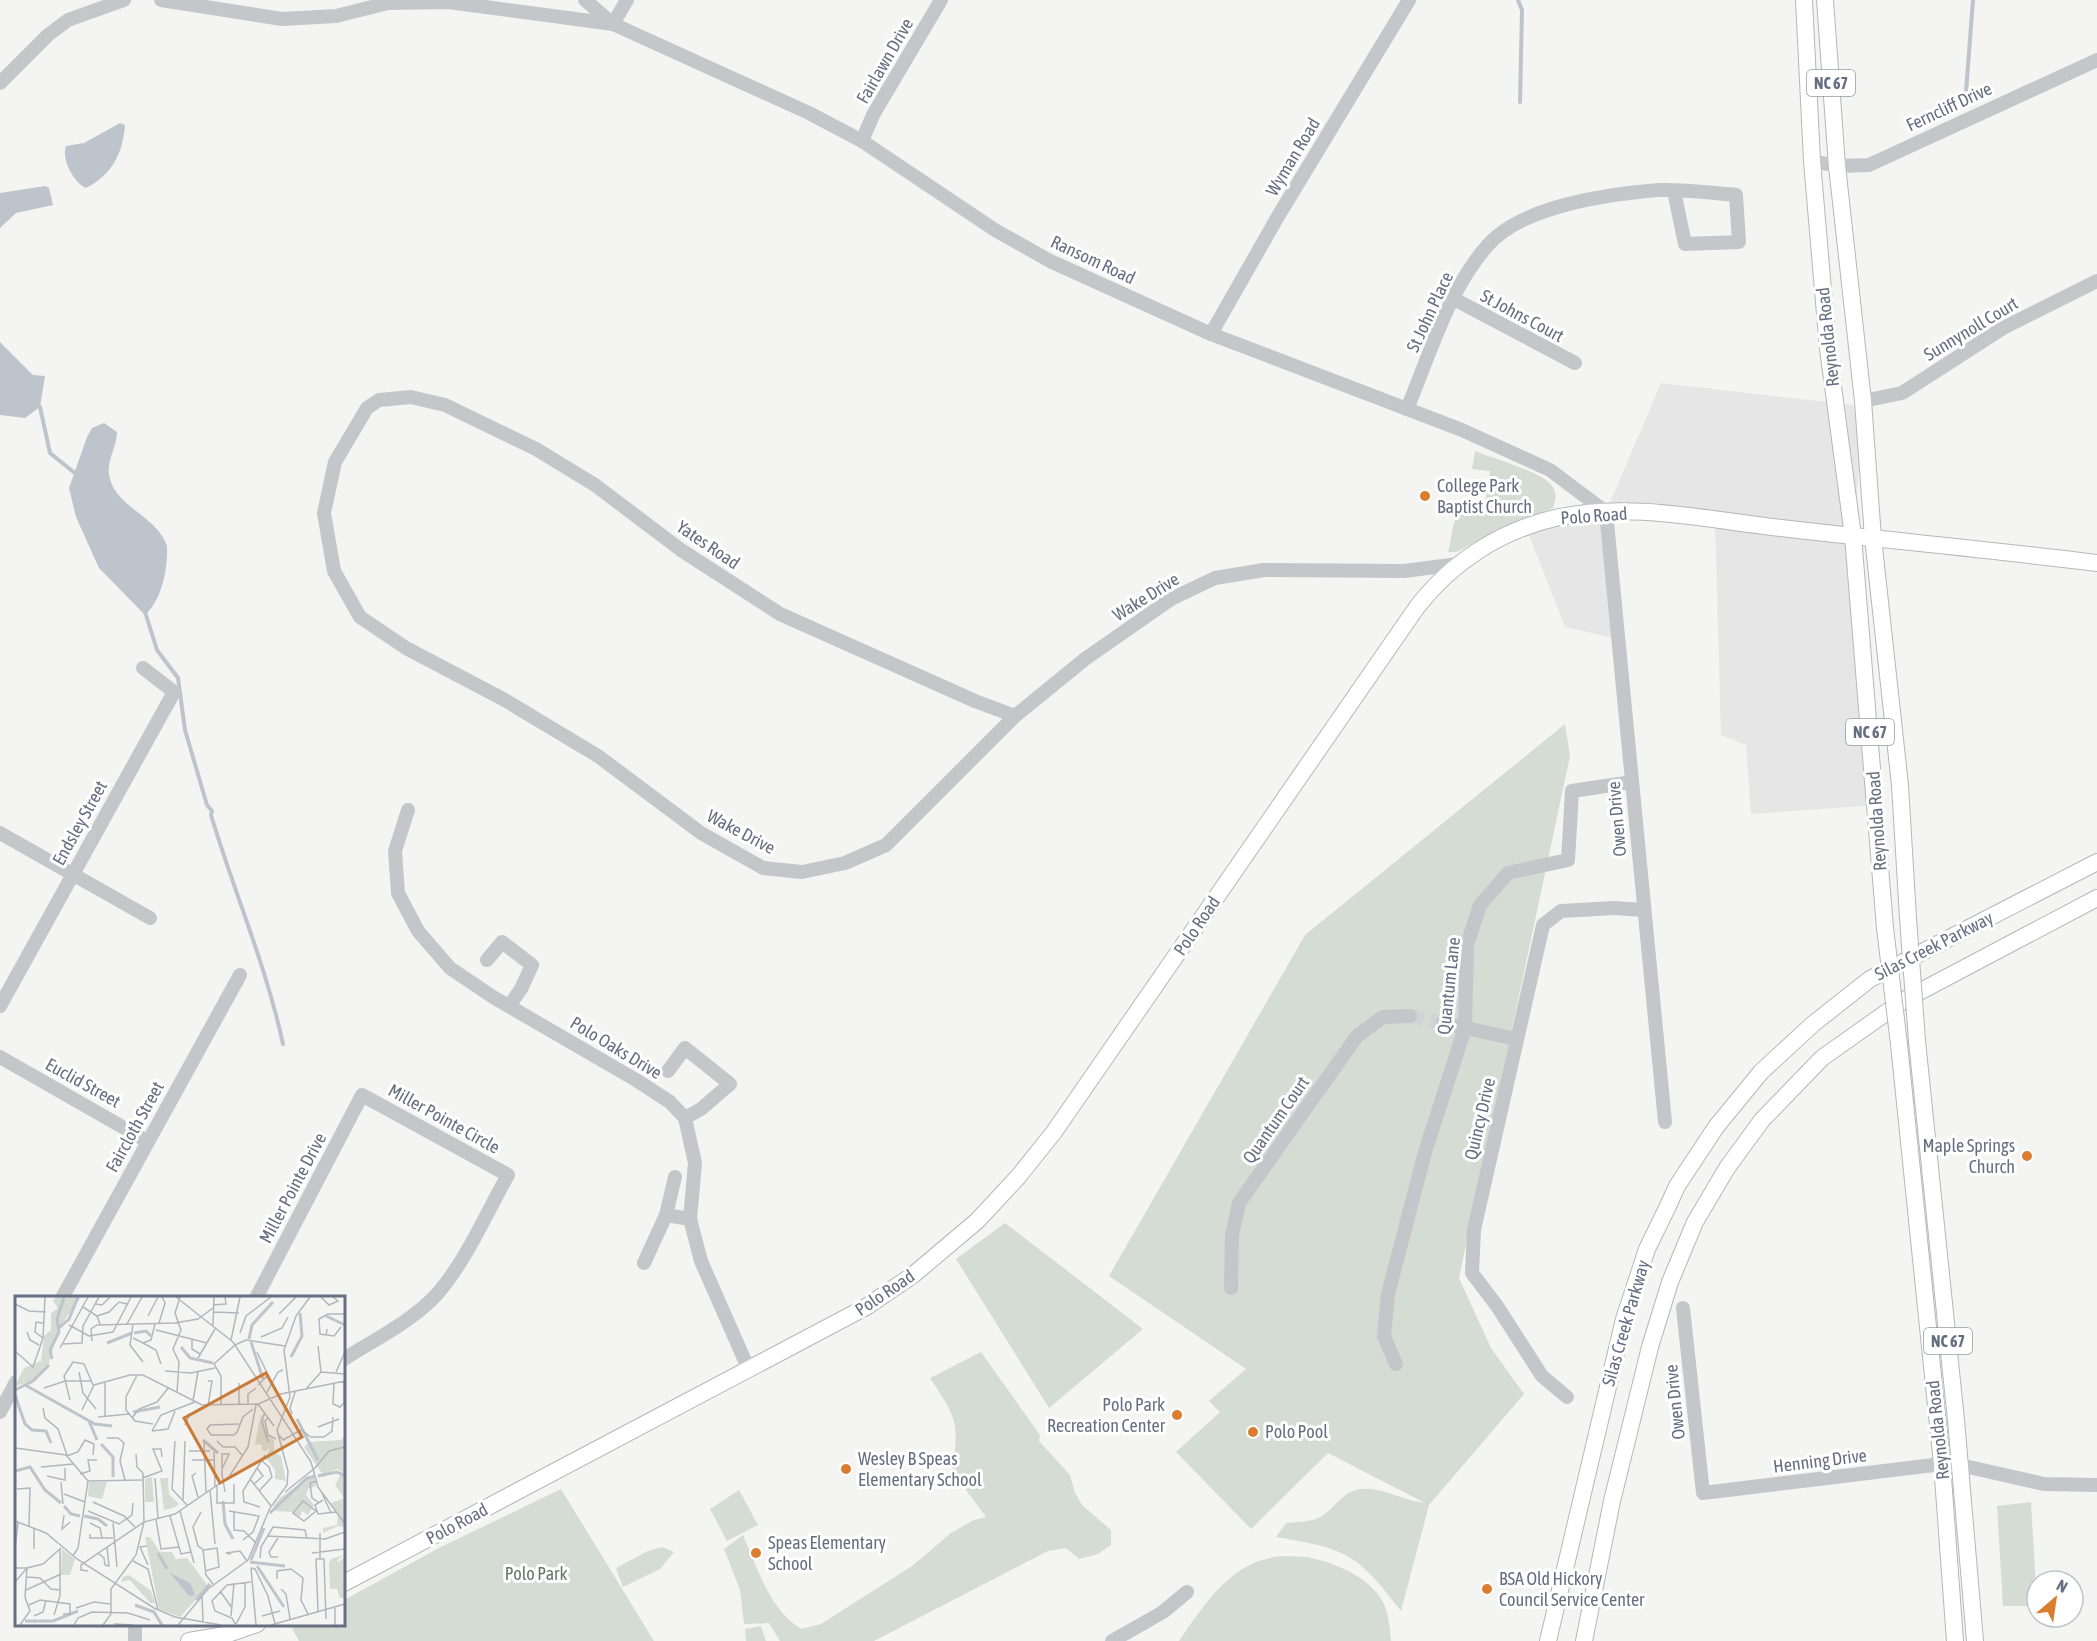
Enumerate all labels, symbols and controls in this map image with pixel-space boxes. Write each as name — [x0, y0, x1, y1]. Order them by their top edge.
street label: Fairlawn Drive — [852, 14, 917, 107]
road number: NC 67 — [1807, 70, 1855, 96]
street label: Ferncliff Drive — [1903, 78, 1995, 135]
street label: Wyman Road — [1261, 114, 1324, 200]
street label: Ransom Road — [1048, 231, 1139, 288]
street label: St John Place — [1402, 268, 1457, 355]
street label: St Johns Court — [1477, 285, 1567, 346]
street label: Reynolda Road — [1812, 286, 1843, 388]
street label: Sunnynoll Court — [1920, 292, 2022, 365]
place label: College Park Baptist Church — [1437, 475, 1532, 517]
marker: College Park Baptist Church — [1418, 489, 1432, 503]
street label: Polo Road — [1560, 503, 1628, 528]
street label: Yates Road — [673, 516, 744, 573]
street label: Wake Drive — [1109, 568, 1183, 625]
road number: NC 67 — [1846, 719, 1894, 745]
street label: Reynolda Road — [1863, 770, 1890, 872]
street label: Endsley Street — [48, 777, 111, 869]
street label: Owen Drive — [1603, 781, 1630, 858]
street label: Wake Drive — [704, 805, 779, 858]
street label: Polo Road — [1169, 892, 1224, 959]
street label: Silas Creek Parkway — [1871, 907, 1997, 984]
street label: Quantum Lane — [1433, 936, 1464, 1036]
street label: Polo Oaks Drive — [567, 1012, 666, 1083]
street label: Euclid Street — [42, 1053, 124, 1112]
street label: Quantum Court — [1238, 1072, 1313, 1167]
street label: Quincy Drive — [1460, 1076, 1499, 1162]
street label: Faircloth Street — [101, 1078, 168, 1176]
street label: Miller Pointe Circle — [385, 1079, 504, 1158]
street label: Miller Pointe Drive — [255, 1129, 330, 1247]
place label: Maple Springs Church — [1922, 1135, 2015, 1177]
marker: Maple Springs Church — [2020, 1149, 2034, 1163]
street label: Silas Creek Parkway — [1597, 1257, 1654, 1388]
street label: Polo Road — [851, 1265, 918, 1320]
inset map — [15, 1296, 345, 1626]
road number: NC 67 — [1924, 1328, 1972, 1354]
street label: Owen Drive — [1660, 1363, 1689, 1441]
street label: Reynolda Road — [1922, 1379, 1953, 1481]
place label: Polo Park Recreation Center — [1047, 1394, 1166, 1436]
marker: Polo Park Recreation Center — [1170, 1408, 1184, 1422]
place label: Polo Pool — [1265, 1421, 1328, 1442]
marker: Polo Pool — [1246, 1425, 1260, 1439]
street label: Henning Drive — [1772, 1444, 1868, 1477]
place label: Wesley B Speas Elementary School — [858, 1448, 982, 1490]
marker: Wesley B Speas Elementary School — [839, 1462, 853, 1476]
street label: Polo Road — [422, 1499, 491, 1549]
place label: Speas Elementary School — [768, 1532, 886, 1574]
marker: Speas Elementary School — [749, 1546, 763, 1560]
park label: Polo Park — [505, 1563, 567, 1584]
place label: BSA Old Hickory Council Service Center — [1499, 1568, 1645, 1610]
north arrow — [2025, 1569, 2085, 1629]
text: N — [2054, 1576, 2071, 1596]
marker: BSA Old Hickory Council Service Center — [1480, 1582, 1494, 1596]

